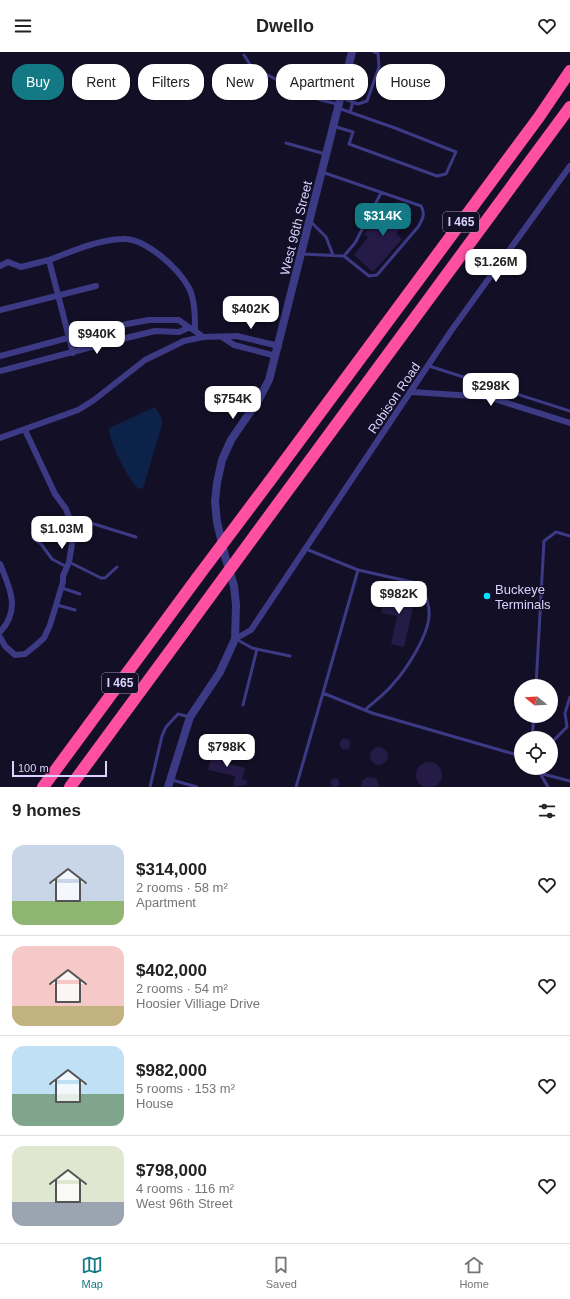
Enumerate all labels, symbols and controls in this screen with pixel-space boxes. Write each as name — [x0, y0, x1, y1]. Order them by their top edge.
icon: menu — [12, 15, 34, 37]
icon: heart — [536, 15, 558, 37]
text: Dwello — [256, 16, 314, 36]
chip: Buy — [12, 64, 64, 100]
chip: Rent — [72, 64, 130, 100]
chip: Filters — [138, 64, 204, 100]
chip: New — [212, 64, 268, 100]
chip: Apartment — [276, 64, 368, 100]
chip: House — [376, 64, 445, 100]
street label: West 96th Street — [277, 179, 315, 277]
pin: $314K — [355, 203, 411, 237]
text: $314K — [364, 208, 402, 223]
road number: I 465 — [443, 212, 479, 232]
pin: $1.26M — [463, 249, 529, 283]
text: $1.26M — [474, 254, 518, 269]
pin: $402K — [223, 296, 279, 330]
text: $402K — [232, 301, 270, 316]
pin: $940K — [69, 321, 125, 355]
text: $940K — [78, 326, 116, 341]
street label: Robison Road — [365, 360, 423, 436]
pin: $298K — [463, 373, 519, 407]
text: $298K — [472, 378, 510, 393]
pin: $754K — [205, 386, 261, 420]
text: $754K — [214, 391, 252, 406]
pin: $1.03M — [29, 516, 95, 550]
text: $1.03M — [40, 521, 84, 536]
pin: $982K — [371, 581, 427, 615]
place label: Buckeye Terminals — [495, 582, 551, 612]
text: $982K — [380, 586, 418, 601]
marker: Buckeye Terminals — [482, 591, 492, 601]
road number: I 465 — [102, 673, 138, 693]
north arrow — [514, 679, 558, 723]
map controls — [514, 679, 558, 775]
button: locate — [514, 731, 558, 775]
pin: $798K — [199, 734, 255, 768]
text: $798K — [208, 739, 246, 754]
scale bar — [12, 759, 107, 778]
text: 100 m — [18, 762, 49, 774]
icon: filters — [536, 800, 558, 822]
text: 9 homes — [12, 801, 81, 820]
text: $314,000 — [136, 860, 207, 879]
icon: home — [44, 861, 92, 909]
icon: heart — [536, 874, 558, 896]
text: 2 rooms · 58 m² — [136, 880, 228, 895]
text: Apartment — [136, 895, 196, 910]
text: $402,000 — [136, 961, 207, 980]
icon: home — [44, 962, 92, 1010]
icon: heart — [536, 975, 558, 997]
text: 2 rooms · 54 m² — [136, 981, 228, 996]
text: Hoosier Villiage Drive — [136, 996, 260, 1011]
text: $982,000 — [136, 1061, 207, 1080]
icon: home — [44, 1062, 92, 1110]
icon: heart — [536, 1075, 558, 1097]
text: 5 rooms · 153 m² — [136, 1081, 235, 1096]
text: House — [136, 1096, 174, 1111]
text: $798,000 — [136, 1161, 207, 1180]
icon: home — [44, 1162, 92, 1210]
icon: heart — [536, 1175, 558, 1197]
text: 4 rooms · 116 m² — [136, 1181, 234, 1196]
text: West 96th Street — [136, 1196, 233, 1211]
tab: Map — [81, 1254, 103, 1290]
tab: Saved — [266, 1254, 297, 1290]
tab: Home — [459, 1254, 489, 1290]

